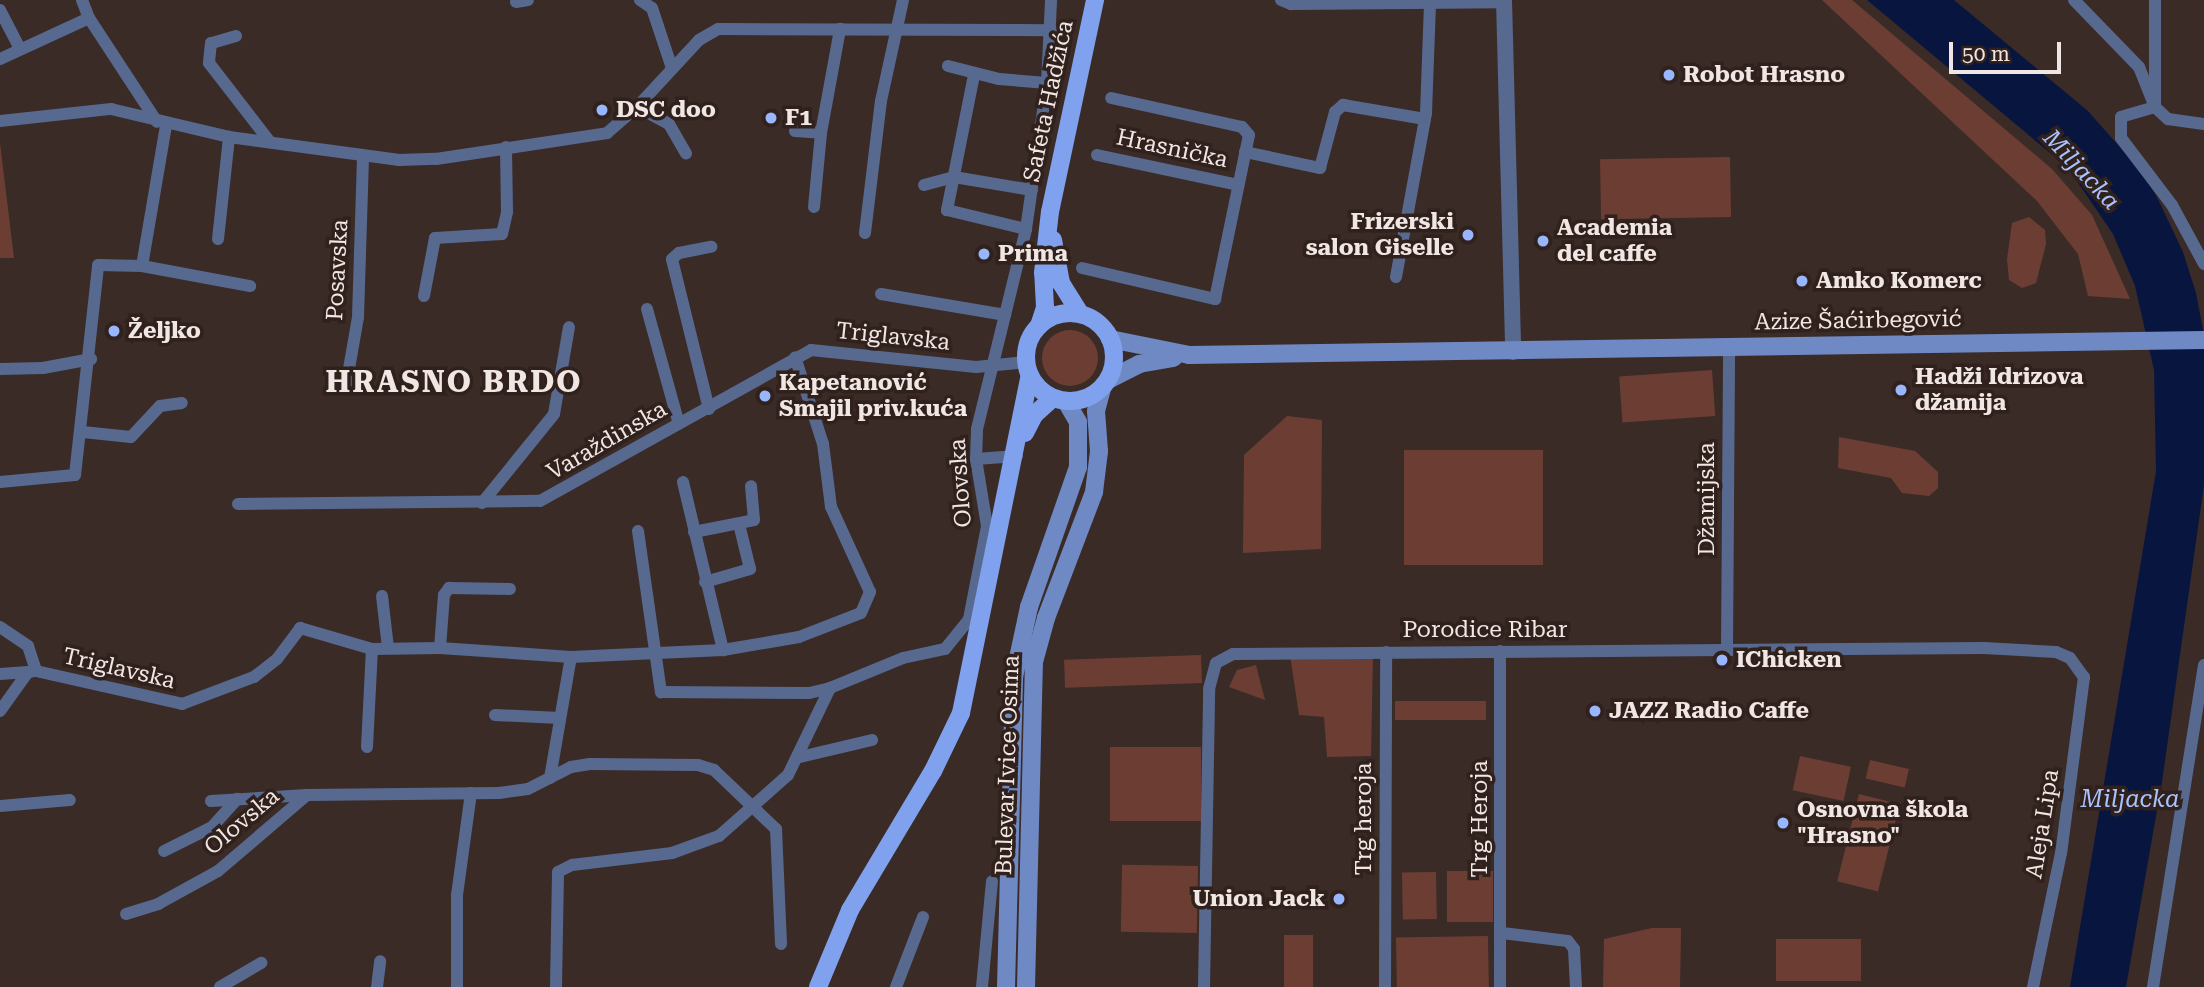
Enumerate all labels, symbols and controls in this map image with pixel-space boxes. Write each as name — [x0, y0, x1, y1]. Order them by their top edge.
street label: Safeta Hadžića — [1018, 18, 1080, 184]
scale bar — [1952, 28, 2064, 72]
text: 50 m — [1962, 42, 2010, 66]
place label: Robot Hrasno — [1683, 61, 1845, 89]
marker: Robot Hrasno — [1661, 67, 1677, 83]
place label: DSC doo — [616, 96, 716, 124]
marker: DSC doo — [594, 102, 610, 118]
place label: F1 — [785, 104, 812, 132]
marker: F1 — [763, 110, 779, 126]
street label: Hrasnička — [1114, 124, 1230, 174]
water label: Miljacka — [2037, 124, 2125, 216]
place label: Frizerski salon Giselle — [1306, 208, 1454, 262]
place label: Academia del caffe — [1557, 214, 1672, 268]
street label: Posavska — [322, 219, 354, 321]
marker: Frizerski salon Giselle — [1460, 227, 1476, 243]
marker: Academia del caffe — [1535, 233, 1551, 249]
place label: Prima — [998, 240, 1068, 268]
marker: Prima — [976, 246, 992, 262]
place label: Amko Komerc — [1816, 267, 1982, 295]
marker: Amko Komerc — [1794, 273, 1810, 289]
street label: Azize Šaćirbegović — [1754, 305, 1962, 337]
place label: Željko — [128, 317, 201, 345]
street label: Triglavska — [835, 317, 951, 357]
marker: Željko — [106, 323, 122, 339]
place label: Hadži Idrizova džamija — [1915, 363, 2083, 417]
district label: HRASNO BRDO — [327, 364, 581, 400]
place label: Kapetanović Smajil priv.kuća — [779, 369, 967, 423]
marker: Hadži Idrizova džamija — [1893, 382, 1909, 398]
marker: Kapetanović Smajil priv.kuća — [757, 388, 773, 404]
street label: Varaždinska — [542, 396, 672, 486]
street label: Olovska — [944, 438, 978, 528]
street label: Džamijska — [1693, 442, 1721, 556]
street label: Porodice Ribar — [1403, 616, 1567, 644]
street label: Triglavska — [60, 643, 178, 695]
place label: IChicken — [1736, 646, 1842, 674]
marker: IChicken — [1714, 652, 1730, 668]
street label: Bulevar Ivice Osima — [990, 655, 1026, 875]
place label: JAZZ Radio Caffe — [1609, 697, 1809, 725]
marker: JAZZ Radio Caffe — [1587, 703, 1603, 719]
street label: Trg Heroja — [1466, 760, 1494, 878]
street label: Trg heroja — [1350, 762, 1378, 876]
street label: Aleja Lipa — [2021, 768, 2065, 880]
street label: Olovska — [199, 783, 285, 861]
water label: Miljacka — [2081, 786, 2179, 814]
place label: Osnovna škola "Hrasno" — [1797, 796, 1968, 850]
marker: Osnovna škola "Hrasno" — [1775, 815, 1791, 831]
place label: Union Jack — [1193, 885, 1325, 913]
marker: Union Jack — [1331, 891, 1347, 907]

